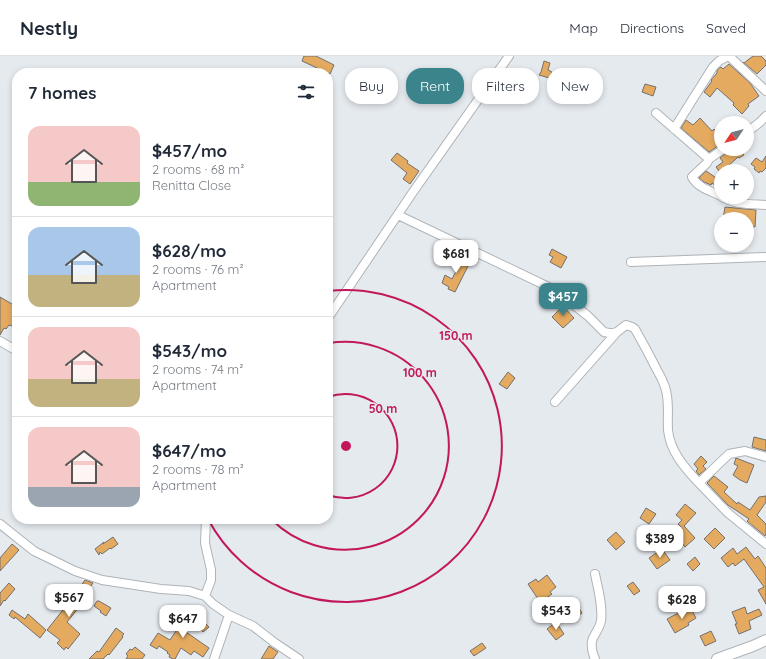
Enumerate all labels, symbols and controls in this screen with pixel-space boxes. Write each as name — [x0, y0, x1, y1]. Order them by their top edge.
text: Nestly — [20, 16, 78, 40]
text: Map — [569, 19, 598, 37]
text: Directions — [620, 19, 684, 37]
text: Saved — [706, 19, 746, 37]
chip: Buy — [345, 68, 398, 104]
chip: Rent — [406, 68, 464, 104]
chip: Filters — [472, 68, 539, 104]
chip: New — [547, 68, 603, 104]
icon: filters — [295, 81, 317, 103]
text: 7 homes — [28, 82, 97, 103]
north arrow — [714, 116, 754, 156]
map controls — [714, 116, 754, 252]
text: $457/mo — [152, 140, 227, 161]
icon: home — [60, 142, 108, 190]
text: 2 rooms · 68 m² — [152, 161, 244, 177]
button: + — [714, 164, 754, 204]
text: Renitta Close — [152, 177, 231, 193]
button: − — [714, 212, 754, 252]
text: $628/mo — [152, 240, 226, 261]
pin: $681 — [432, 240, 480, 274]
icon: home — [60, 243, 108, 291]
text: $681 — [442, 245, 470, 261]
text: 2 rooms · 76 m² — [152, 261, 244, 277]
text: Apartment — [152, 277, 217, 293]
pin: $457 — [539, 283, 587, 317]
text: $457 — [548, 288, 578, 304]
text: 150 m — [439, 328, 473, 343]
text: $543/mo — [152, 340, 227, 361]
icon: home — [60, 343, 108, 391]
text: 2 rooms · 74 m² — [152, 361, 243, 377]
text: 100 m — [403, 365, 437, 380]
text: Apartment — [152, 377, 217, 393]
text: 50 m — [369, 401, 397, 416]
centre of rings — [339, 439, 353, 453]
text: $647/mo — [152, 440, 226, 461]
icon: home — [60, 443, 108, 491]
text: 2 rooms · 78 m² — [152, 461, 244, 477]
text: Apartment — [152, 477, 217, 493]
pin: $389 — [636, 525, 684, 559]
text: $389 — [645, 530, 675, 546]
pin: $567 — [45, 584, 93, 618]
pin: $628 — [658, 586, 706, 620]
text: $567 — [54, 589, 84, 605]
text: $628 — [667, 591, 697, 607]
pin: $543 — [532, 597, 580, 631]
text: $543 — [541, 602, 571, 618]
pin: $647 — [159, 605, 207, 639]
text: $647 — [168, 610, 198, 626]

